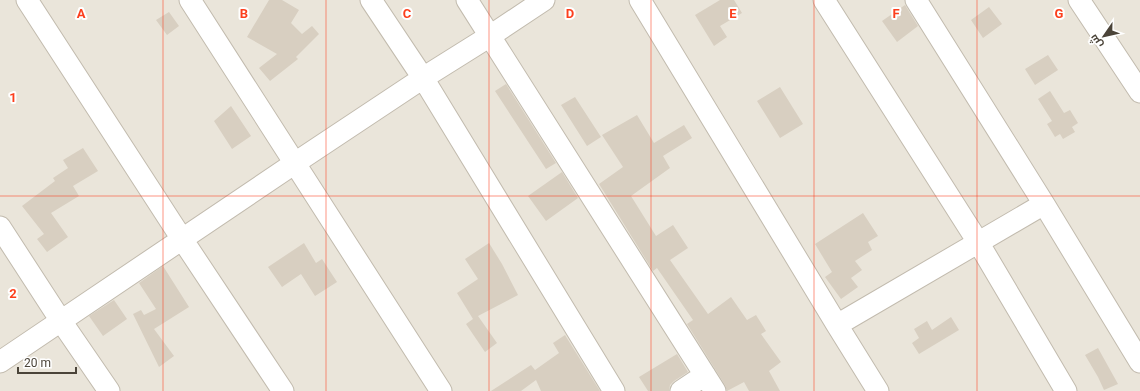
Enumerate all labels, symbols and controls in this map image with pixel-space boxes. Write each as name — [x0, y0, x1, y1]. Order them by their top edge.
text: A — [77, 6, 86, 21]
text: B — [240, 6, 248, 21]
text: C — [403, 6, 412, 21]
text: D — [566, 6, 574, 21]
text: E — [729, 6, 737, 21]
text: F — [892, 6, 900, 21]
text: G — [1055, 6, 1064, 21]
north arrow — [1084, 16, 1124, 56]
text: ش — [1087, 32, 1105, 51]
text: 1 — [9, 90, 17, 105]
text: 2 — [9, 286, 17, 301]
scale bar — [18, 349, 76, 375]
text: 20 m — [24, 356, 51, 370]

